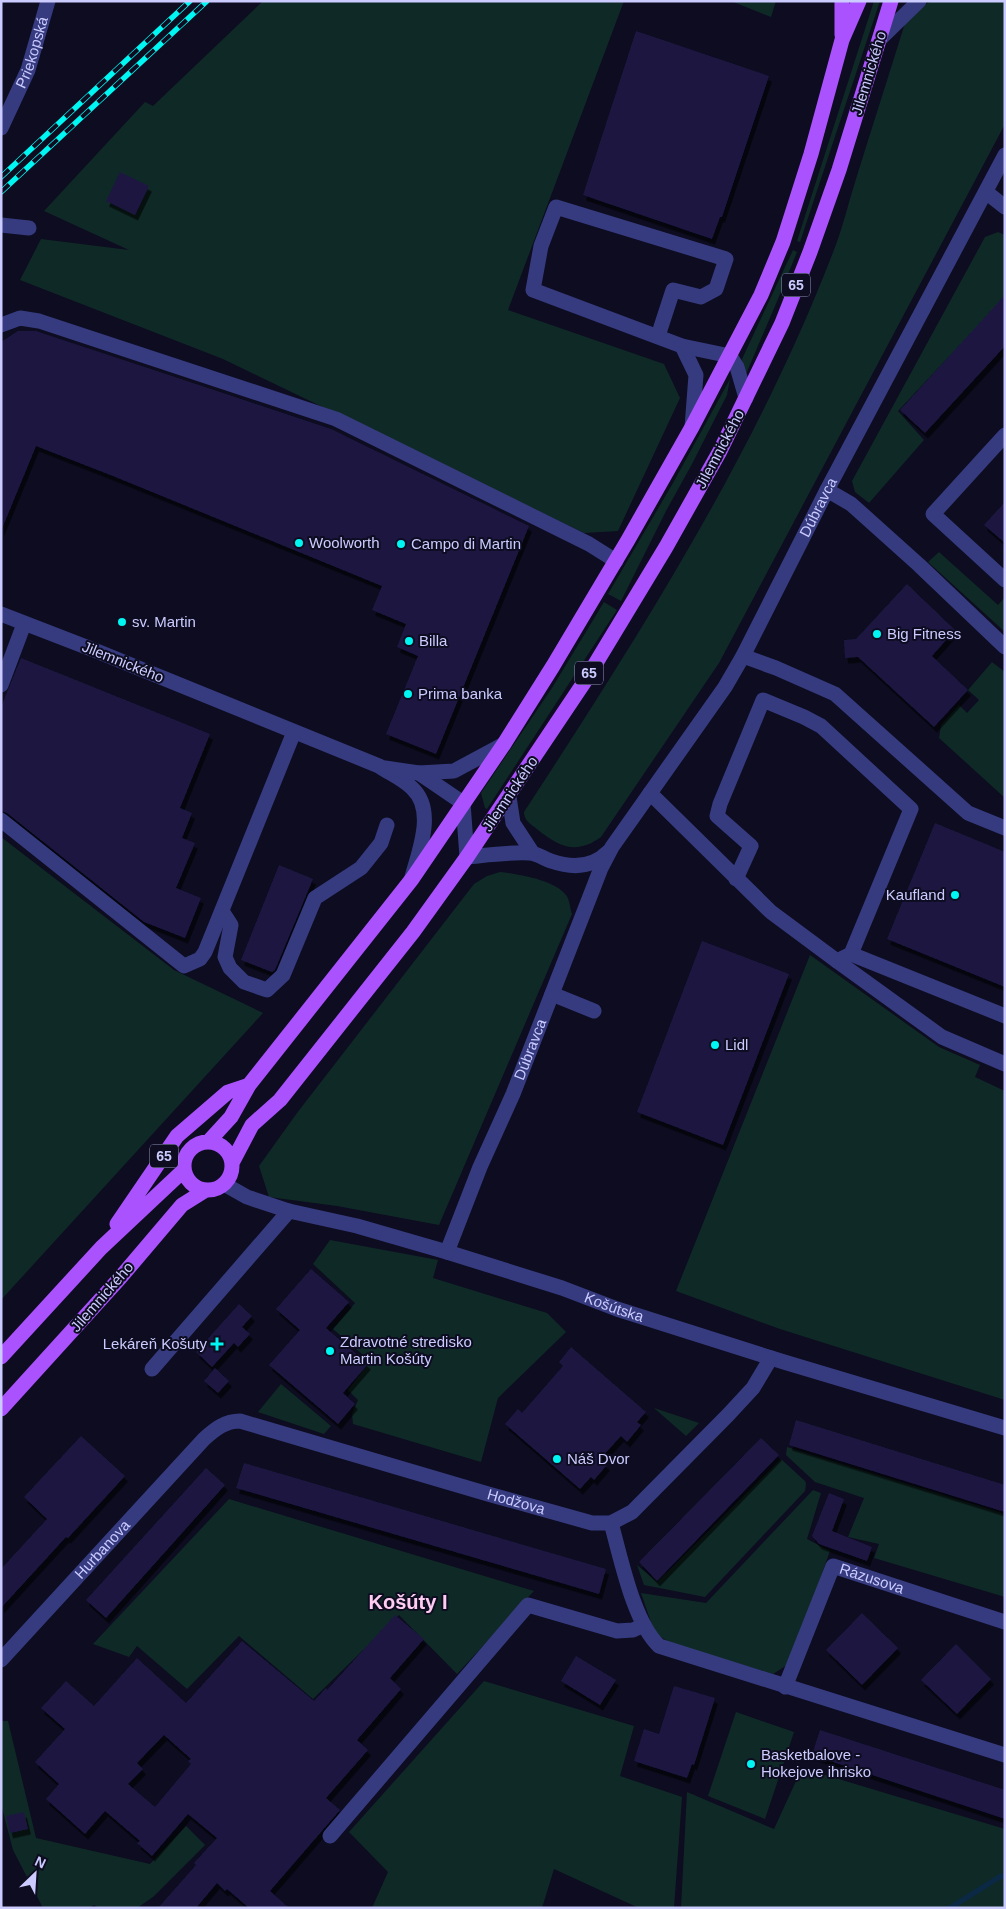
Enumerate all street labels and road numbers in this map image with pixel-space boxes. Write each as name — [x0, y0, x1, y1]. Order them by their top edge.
street label: Priekopská — [12, 14, 51, 91]
street label: Jilemnického — [848, 29, 889, 117]
road number: 65 — [782, 274, 810, 296]
street label: Jilemnického — [692, 406, 747, 491]
street label: Dúbravca — [796, 474, 840, 539]
street label: Jilemnického — [80, 637, 167, 686]
road number: 65 — [575, 661, 603, 684]
street label: Jilemnického — [478, 753, 541, 834]
street label: Dúbravca — [510, 1016, 550, 1082]
road number: 65 — [150, 1144, 178, 1168]
street label: Jilemnického — [67, 1258, 136, 1335]
street label: Košútska — [582, 1288, 647, 1325]
street label: Hodžova — [485, 1485, 548, 1518]
street label: Hurbanova — [71, 1516, 134, 1582]
street label: Rázusova — [838, 1560, 907, 1597]

